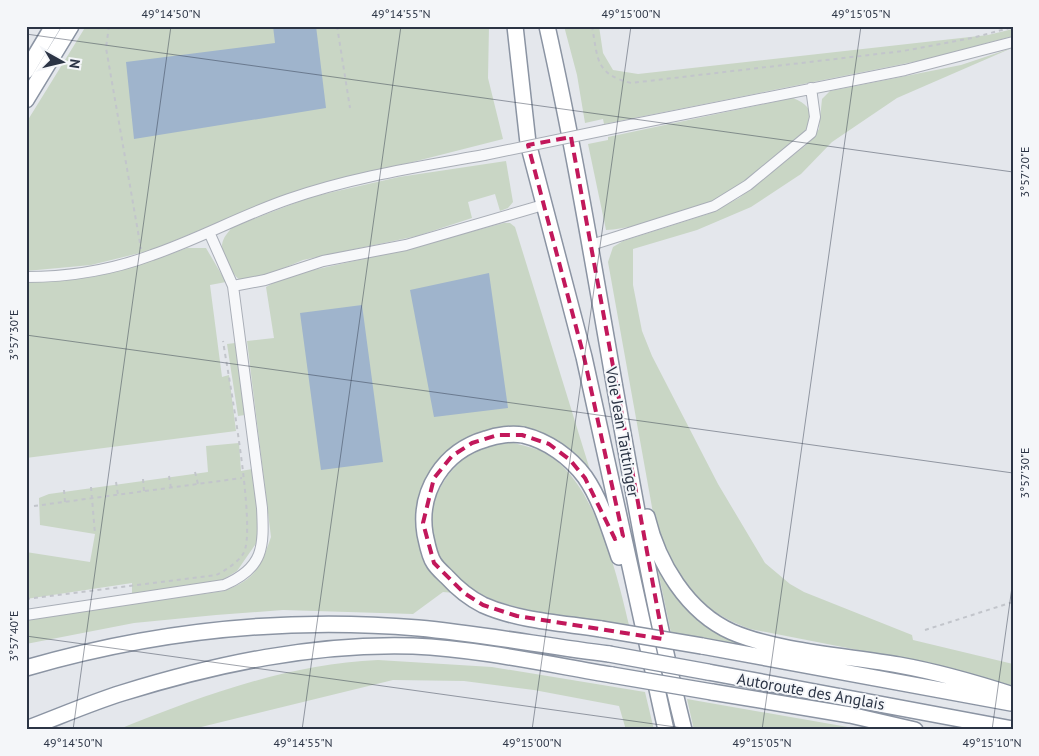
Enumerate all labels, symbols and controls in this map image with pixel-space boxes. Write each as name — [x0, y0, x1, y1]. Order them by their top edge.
text: 49°14'50"N — [141, 6, 201, 21]
text: 49°14'55"N — [371, 6, 431, 21]
text: 49°15'00"N — [601, 6, 661, 21]
text: 49°15'05"N — [831, 6, 891, 21]
north arrow — [38, 38, 88, 88]
text: N — [65, 58, 84, 70]
text: 3°57'20"E — [1017, 147, 1032, 197]
text: 3°57'30"E — [6, 310, 21, 360]
street label: Voie Jean Taittinger — [602, 364, 644, 499]
text: 3°57'30"E — [1017, 448, 1032, 498]
text: 3°57'40"E — [6, 611, 21, 661]
street label: Autoroute des Anglais — [736, 668, 887, 714]
text: 49°14'50"N — [43, 735, 103, 750]
text: 49°14'55"N — [273, 735, 333, 750]
text: 49°15'00"N — [502, 735, 562, 750]
text: 49°15'05"N — [732, 735, 792, 750]
text: 49°15'10"N — [962, 735, 1022, 750]

